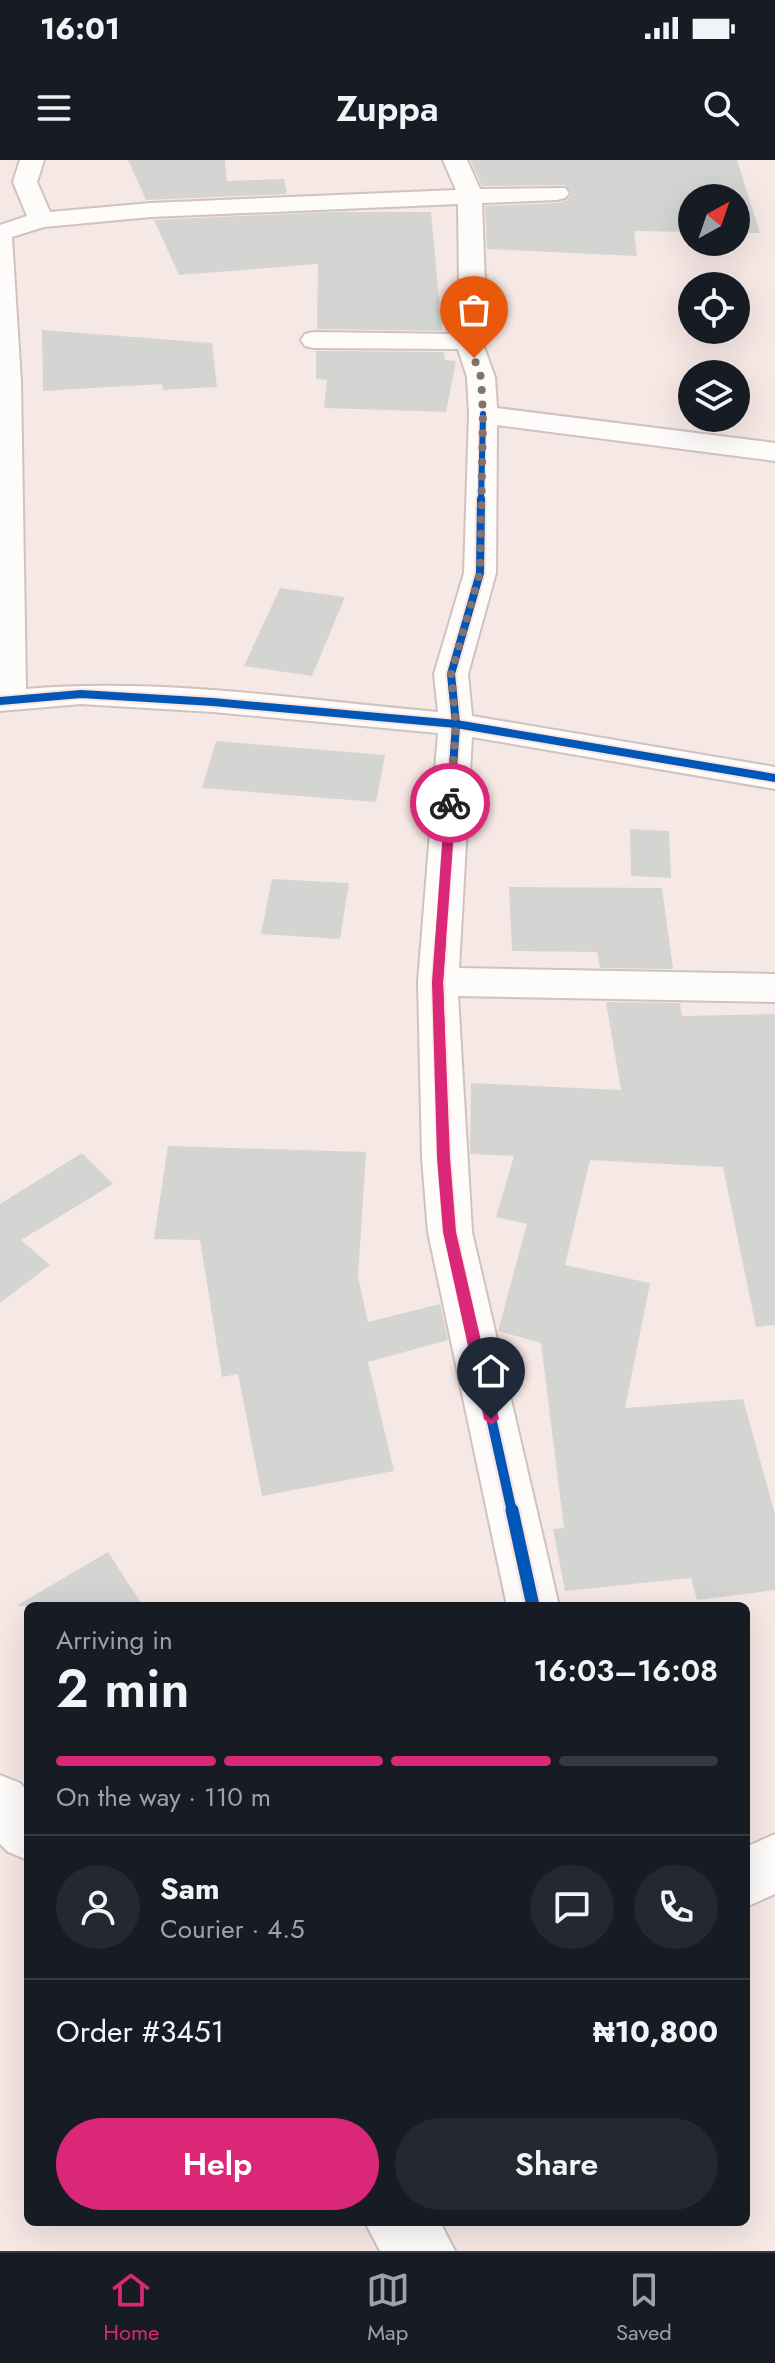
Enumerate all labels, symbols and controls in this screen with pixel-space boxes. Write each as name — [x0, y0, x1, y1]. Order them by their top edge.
text: 16:01 — [40, 7, 120, 50]
text: Zuppa — [336, 82, 439, 134]
icon: menu — [32, 86, 76, 130]
icon: search — [699, 86, 743, 130]
north arrow — [678, 184, 750, 256]
map controls — [678, 184, 750, 432]
button: locate — [678, 272, 750, 344]
pin — [440, 276, 508, 358]
icon: bag — [452, 288, 496, 332]
button: layers — [678, 360, 750, 432]
courier — [410, 763, 490, 843]
icon: bike — [428, 781, 472, 825]
pin — [457, 1337, 525, 1419]
icon: home — [469, 1349, 513, 1393]
text: Arriving in — [56, 1621, 173, 1659]
text: 16:03–16:08 — [534, 1649, 718, 1692]
text: 2 min — [56, 1651, 189, 1727]
text: On the way · 110 m — [56, 1778, 271, 1816]
button: person — [56, 1865, 140, 1949]
button: chat — [530, 1865, 614, 1949]
button: phone — [634, 1865, 718, 1949]
text: Sam — [160, 1867, 220, 1910]
text: Courier · 4.5 — [160, 1910, 305, 1948]
text: Order #3451 — [56, 2010, 224, 2053]
text: ₦10,800 — [593, 2010, 718, 2053]
button: Help — [56, 2118, 379, 2210]
button: Share — [395, 2118, 718, 2210]
tab: Home — [103, 2268, 159, 2348]
tab: Map — [366, 2268, 410, 2348]
tab: Saved — [616, 2268, 672, 2348]

